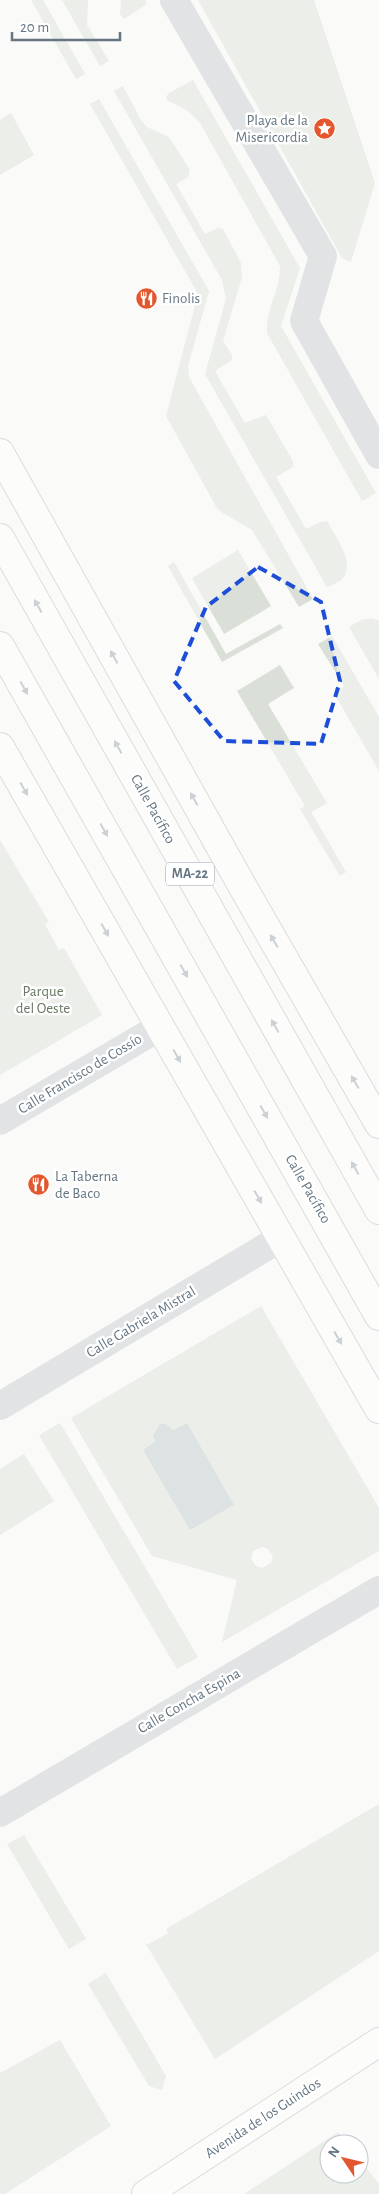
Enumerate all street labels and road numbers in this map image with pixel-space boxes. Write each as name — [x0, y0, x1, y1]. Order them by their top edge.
street label: Calle Pacífico — [128, 772, 178, 846]
road number: MA-22 — [166, 862, 214, 886]
street label: Calle Francisco de Cossío — [16, 1031, 144, 1117]
street label: Calle Pacífico — [282, 1152, 334, 1226]
street label: Calle Gabriela Mistral — [84, 1284, 198, 1360]
street label: Calle Concha Espina — [135, 1666, 243, 1736]
street label: Avenida de los Guindos — [202, 2075, 324, 2161]

